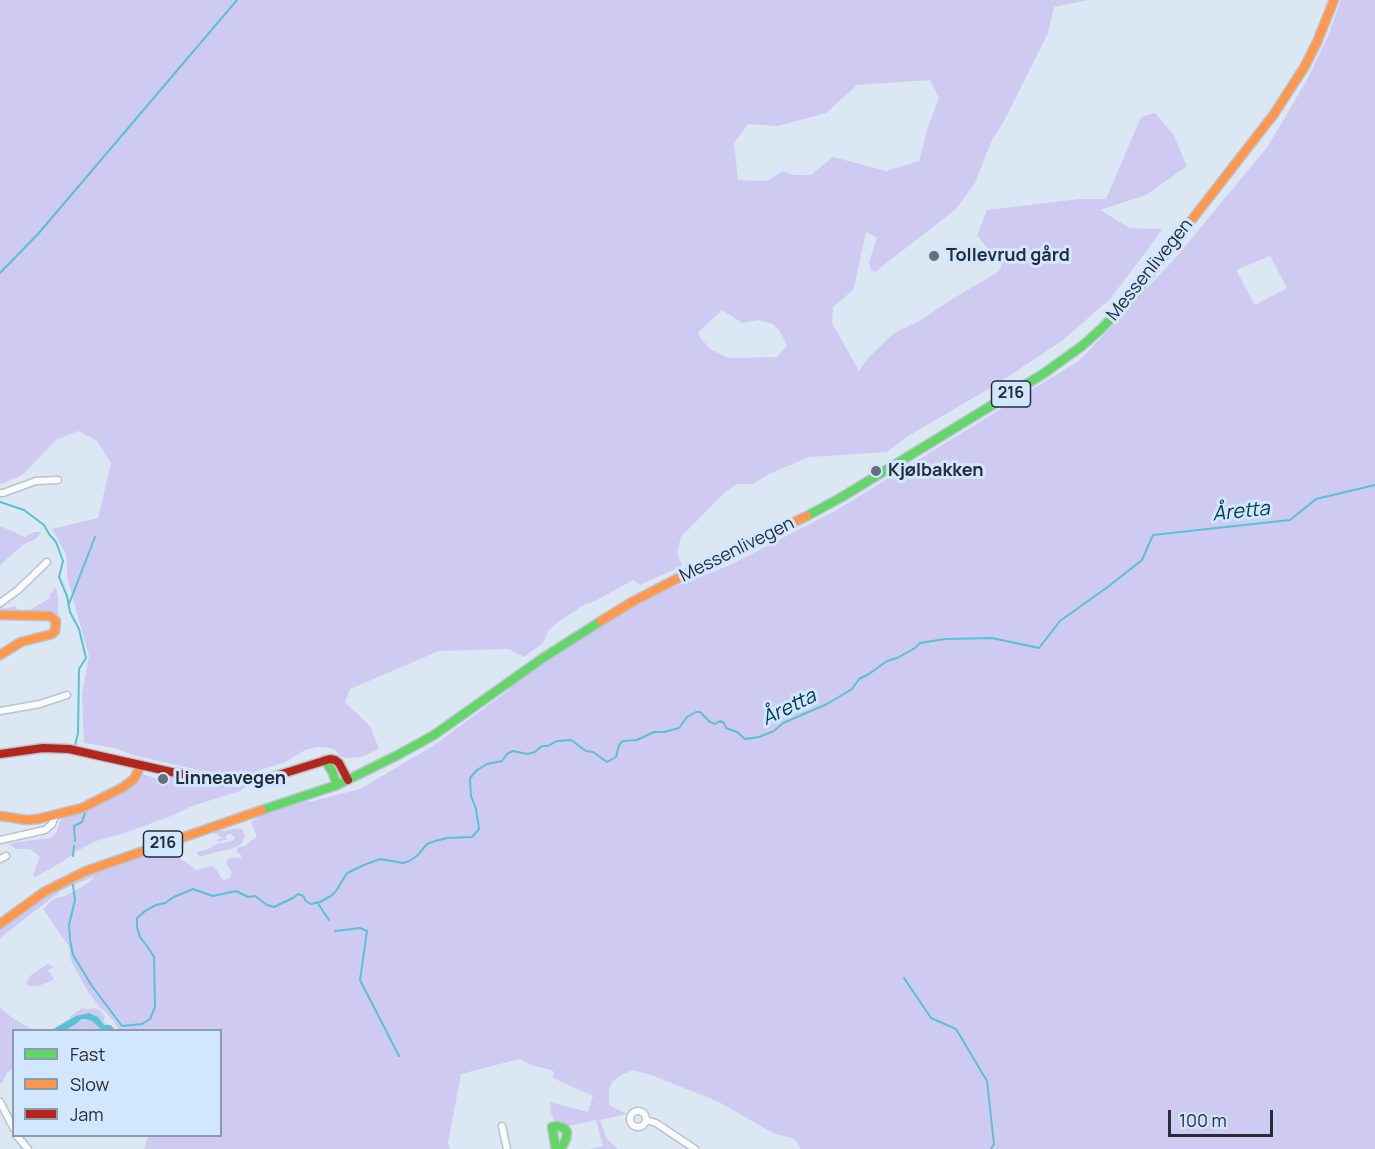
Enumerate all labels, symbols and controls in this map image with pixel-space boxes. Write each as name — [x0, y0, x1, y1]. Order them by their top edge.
street label: Messenlivegen — [1102, 215, 1198, 325]
place label: Tollevrud gård — [946, 245, 1070, 267]
marker: Tollevrud gård — [927, 249, 941, 263]
road number: 216 — [992, 381, 1030, 407]
place label: Kjølbakken — [888, 460, 983, 482]
marker: Kjølbakken — [869, 464, 883, 478]
water label: Åretta — [1211, 497, 1271, 527]
street label: Messenlivegen — [676, 513, 798, 587]
water label: Åretta — [758, 685, 820, 731]
place label: Linneavegen — [175, 768, 286, 790]
marker: Linneavegen — [156, 772, 170, 786]
road number: 216 — [144, 831, 182, 857]
legend — [12, 1029, 222, 1137]
text: Fast — [70, 1042, 105, 1066]
text: Slow — [70, 1072, 109, 1096]
scale bar — [1171, 1098, 1276, 1136]
text: Jam — [70, 1102, 104, 1126]
text: 100 m — [1179, 1108, 1227, 1132]

